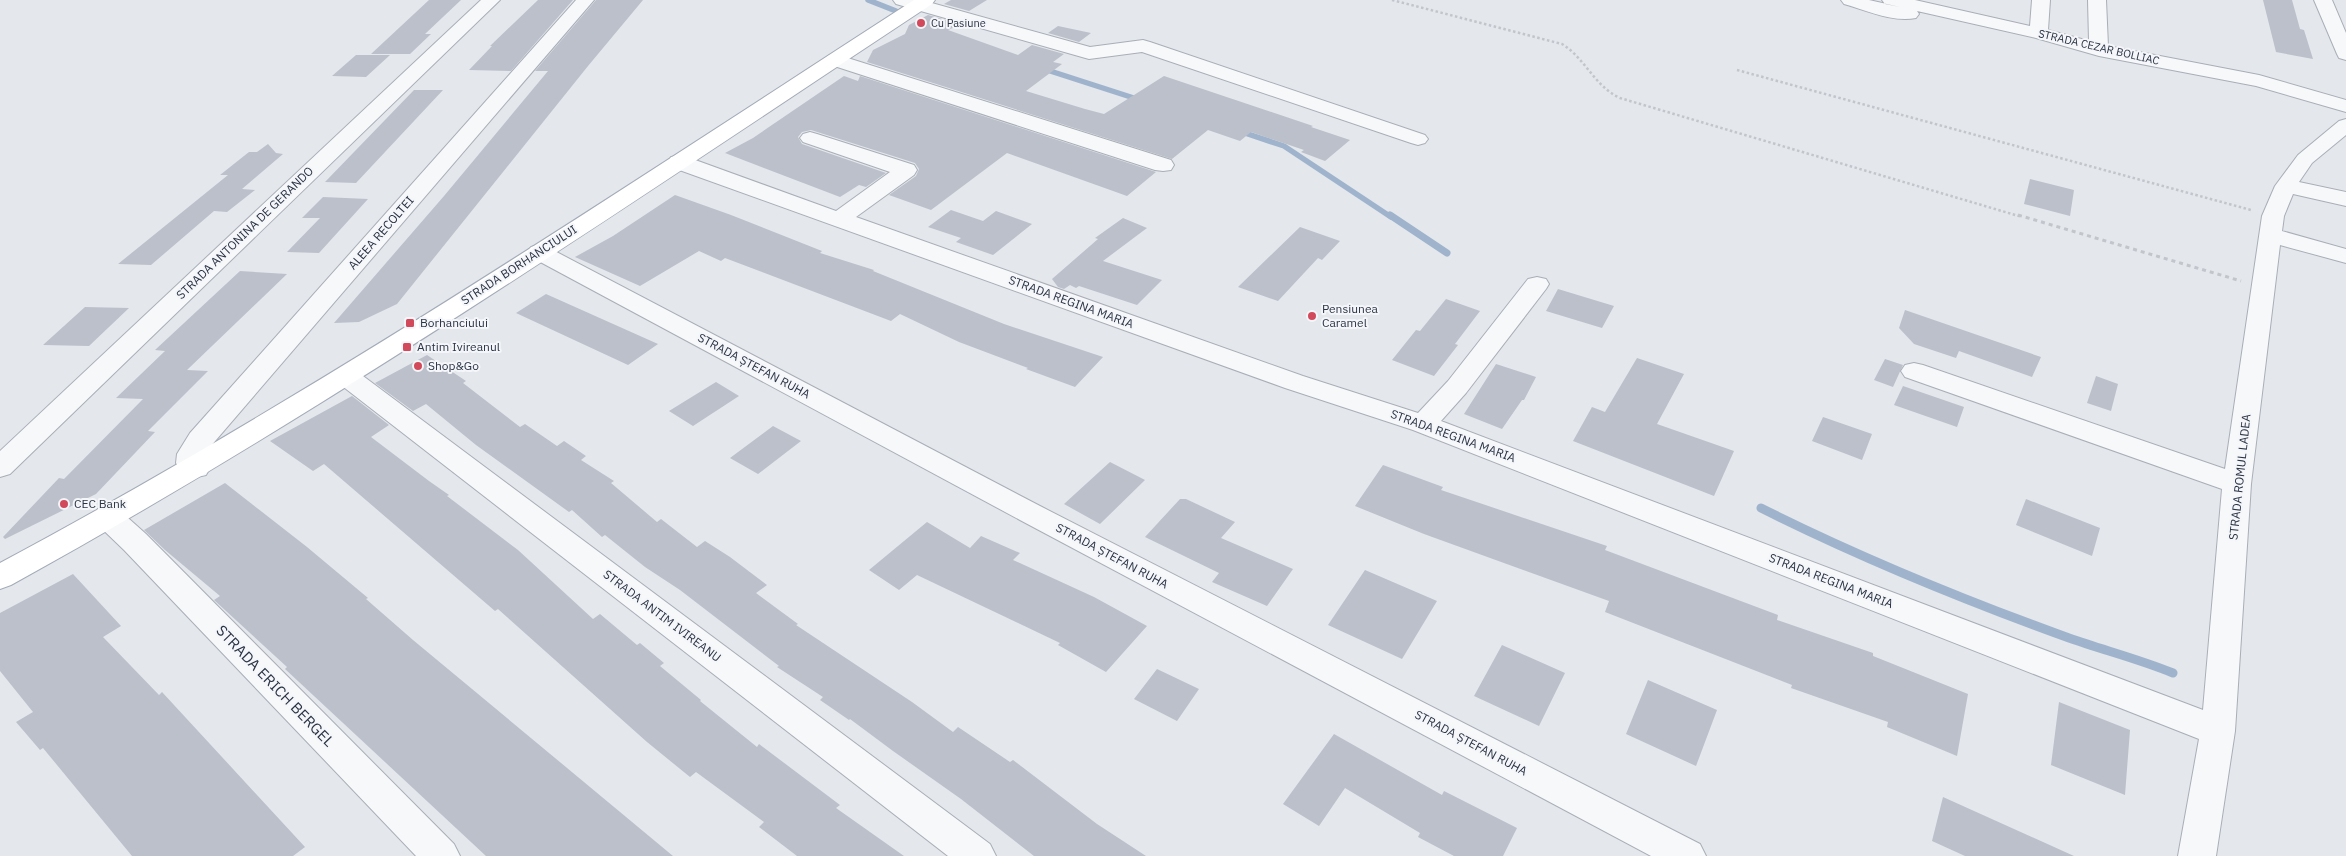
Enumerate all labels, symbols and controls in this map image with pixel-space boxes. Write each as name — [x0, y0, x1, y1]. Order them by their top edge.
place label: Cu Pasiune — [931, 16, 986, 30]
marker: Cu Pasiune — [915, 17, 927, 29]
street label: STRADA CEZAR BOLLIAC — [2037, 26, 2161, 68]
street label: STRADA ANTONINA DE GERANDO — [173, 163, 316, 302]
street label: ALEEA RECOLTEI — [345, 193, 417, 273]
street label: STRADA BORHANCIULUI — [458, 221, 580, 308]
street label: STRADA REGINA MARIA — [1007, 272, 1136, 331]
place label: Pensiunea Caramel — [1322, 301, 1379, 330]
marker: Pensiunea Caramel — [1306, 310, 1318, 322]
place label: Borhanciului — [420, 315, 488, 330]
marker: Borhanciului — [404, 317, 416, 329]
street label: STRADA ȘTEFAN RUHA — [695, 330, 813, 402]
place label: Antim Ivireanul — [417, 339, 500, 354]
marker: Antim Ivireanul — [401, 341, 413, 353]
place label: Shop&Go — [428, 358, 479, 373]
marker: Shop&Go — [412, 360, 424, 372]
street label: STRADA REGINA MARIA — [1389, 406, 1518, 465]
street label: STRADA ROMUL LADEA — [2225, 413, 2254, 541]
place label: CEC Bank — [74, 496, 127, 511]
marker: CEC Bank — [58, 498, 70, 510]
street label: STRADA ȘTEFAN RUHA — [1053, 520, 1171, 592]
street label: STRADA REGINA MARIA — [1767, 550, 1896, 611]
street label: STRADA ANTIM IVIREANU — [600, 566, 724, 665]
street label: STRADA ERICH BERGEL — [212, 621, 339, 751]
street label: STRADA ȘTEFAN RUHA — [1412, 707, 1530, 779]

